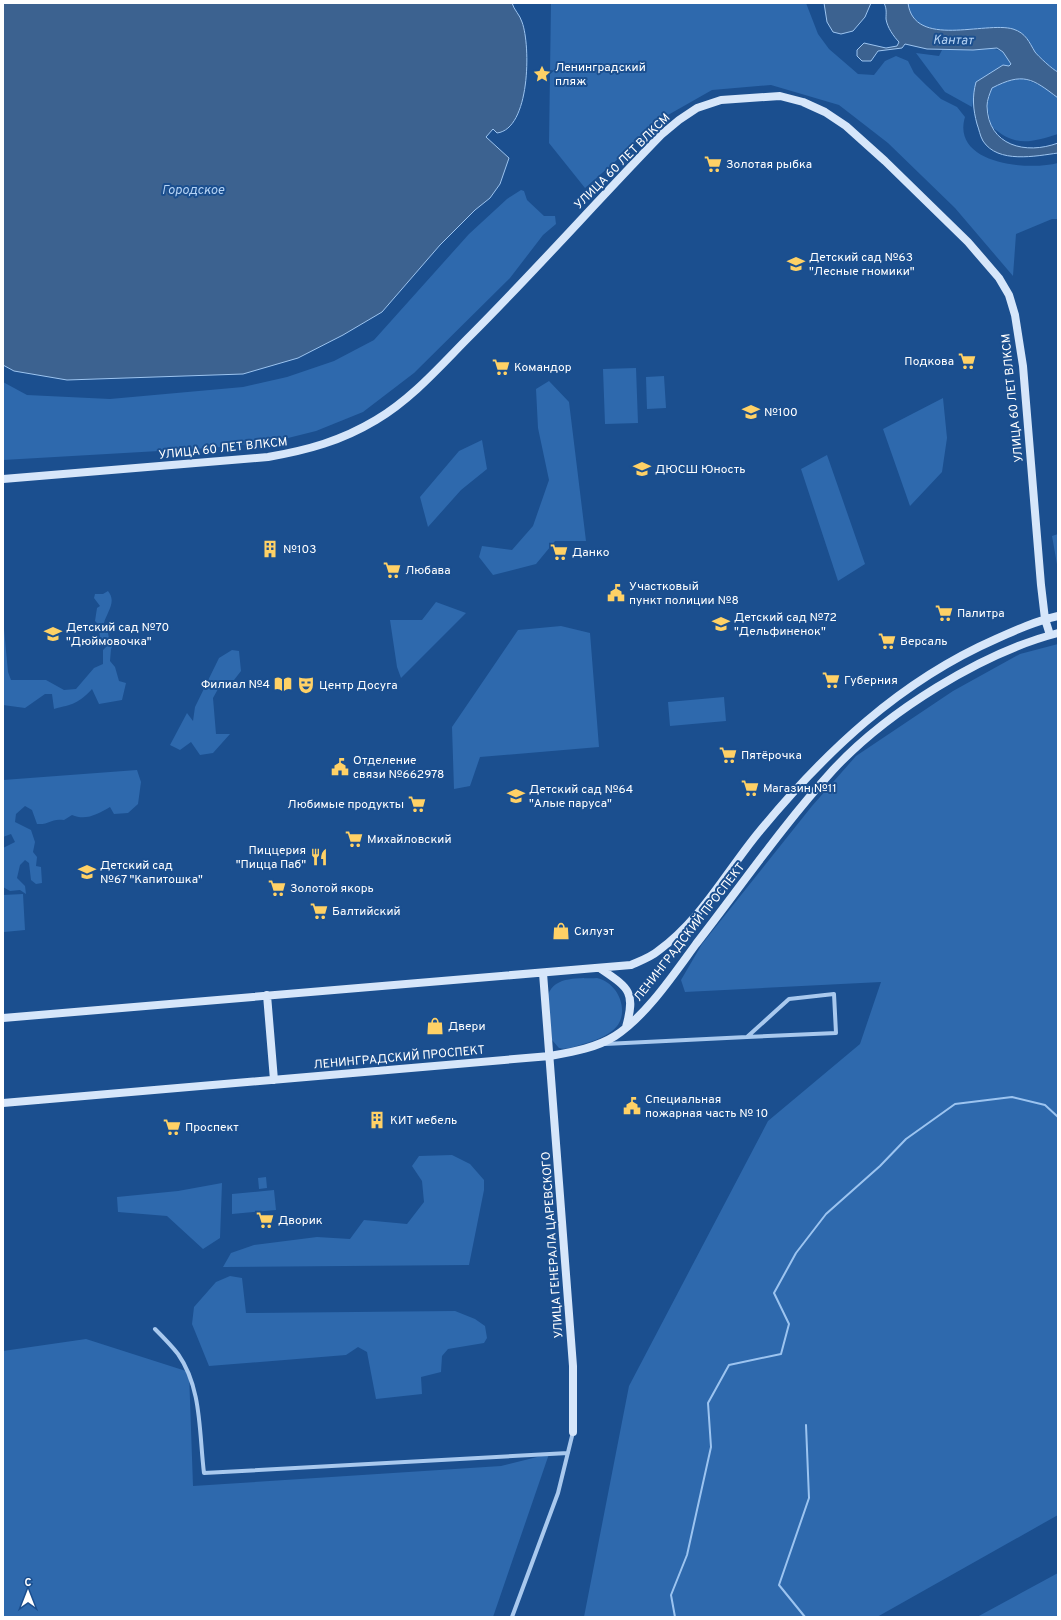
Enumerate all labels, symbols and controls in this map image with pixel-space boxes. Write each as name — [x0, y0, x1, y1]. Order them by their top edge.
water label: Кантат — [933, 33, 975, 49]
place label: Ленинградский пляж — [555, 60, 646, 90]
place icon: Ленинградский пляж — [532, 64, 552, 84]
street label: УЛИЦА 60 ЛЕТ ВЛКСМ — [571, 110, 674, 213]
supermarket icon: Золотая рыбка — [703, 154, 723, 174]
place label: Золотая рыбка — [726, 157, 812, 173]
water label: Городское — [162, 183, 225, 199]
place label: Детский сад №63 "Лесные гномики" — [809, 250, 915, 280]
school or university icon: Детский сад №63 "Лесные гномики" — [786, 254, 806, 274]
street label: УЛИЦА 60 ЛЕТ ВЛКСМ — [998, 333, 1028, 463]
supermarket icon: Подкова — [957, 351, 977, 371]
place label: Подкова — [904, 354, 954, 370]
supermarket icon: Командор — [491, 357, 511, 377]
place label: Командор — [514, 360, 572, 376]
school or university icon: №100 — [741, 402, 761, 422]
place label: №100 — [764, 405, 798, 421]
street label: УЛИЦА 60 ЛЕТ ВЛКСМ — [158, 434, 288, 464]
school or university icon: ДЮСШ Юность — [632, 459, 652, 479]
place label: ДЮСШ Юность — [655, 462, 745, 478]
building icon: №103 — [260, 539, 280, 559]
place label: №103 — [283, 542, 316, 558]
supermarket icon: Данко — [549, 542, 569, 562]
place label: Данко — [572, 545, 610, 561]
supermarket icon: Любава — [382, 560, 402, 580]
place label: Любава — [405, 563, 451, 579]
place label: Участковый пункт полиции №8 — [629, 579, 739, 609]
public building icon: Участковый пункт полиции №8 — [606, 583, 626, 603]
supermarket icon: Палитра — [934, 603, 954, 623]
place label: Палитра — [957, 606, 1005, 622]
place label: Детский сад №72 "Дельфиненок" — [734, 610, 837, 640]
school or university icon: Детский сад №72 "Дельфиненок" — [711, 614, 731, 634]
place label: Детский сад №70 "Дюймовочка" — [66, 620, 169, 650]
school or university icon: Детский сад №70 "Дюймовочка" — [43, 624, 63, 644]
supermarket icon: Версаль — [877, 631, 897, 651]
place label: Версаль — [900, 634, 948, 650]
supermarket icon: Губерния — [821, 670, 841, 690]
place label: Губерния — [844, 673, 898, 689]
library icon: Филиал №4 — [273, 674, 293, 694]
theatre icon: Центр Досуга — [296, 675, 316, 695]
place label: Филиал №4 — [201, 677, 270, 693]
place label: Центр Досуга — [319, 678, 398, 694]
supermarket icon: Пятёрочка — [718, 745, 738, 765]
place label: Пятёрочка — [741, 748, 802, 764]
place label: Отделение связи №662978 — [353, 753, 444, 783]
public building icon: Отделение связи №662978 — [330, 757, 350, 777]
supermarket icon: Магазин №11 — [740, 778, 760, 798]
place label: Магазин №11 — [763, 781, 837, 797]
place label: Детский сад №64 "Алые паруса" — [529, 782, 633, 812]
school or university icon: Детский сад №64 "Алые паруса" — [506, 786, 526, 806]
supermarket icon: Любимые продукты — [407, 794, 427, 814]
place label: Любимые продукты — [287, 797, 404, 813]
supermarket icon: Михайловский — [344, 829, 364, 849]
place label: Михайловский — [367, 832, 451, 848]
place label: Пиццерия "Пицца Паб" — [236, 843, 306, 873]
restaurant icon: Пиццерия "Пицца Паб" — [309, 847, 329, 867]
place label: Детский сад №67 "Капитошка" — [100, 858, 203, 888]
street label: ЛЕНИНГРАДСКИЙ ПРОСПЕКТ — [631, 860, 749, 1005]
school or university icon: Детский сад №67 "Капитошка" — [77, 862, 97, 882]
supermarket icon: Золотой якорь — [267, 878, 287, 898]
place label: Золотой якорь — [290, 881, 374, 897]
supermarket icon: Балтийский — [309, 901, 329, 921]
place label: Балтийский — [332, 904, 401, 920]
shop icon: Силуэт — [551, 921, 571, 941]
place label: Силуэт — [574, 924, 615, 940]
shop icon: Двери — [425, 1016, 445, 1036]
place label: Двери — [448, 1019, 485, 1035]
street label: ЛЕНИНГРАДСКИЙ ПРОСПЕКТ — [313, 1043, 485, 1073]
place label: Специальная пожарная часть № 10 — [645, 1092, 768, 1122]
public building icon: Специальная пожарная часть № 10 — [622, 1096, 642, 1116]
building icon: КИТ мебель — [367, 1110, 387, 1130]
place label: КИТ мебель — [390, 1113, 457, 1129]
supermarket icon: Проспект — [162, 1117, 182, 1137]
place label: Проспект — [185, 1120, 239, 1136]
street label: УЛИЦА ГЕНЕРАЛА ЦАРЕВСКОГО — [538, 1151, 568, 1339]
supermarket icon: Дворик — [255, 1210, 275, 1230]
place label: Дворик — [278, 1213, 323, 1229]
north arrow — [8, 1572, 48, 1612]
text: С — [24, 1576, 32, 1590]

